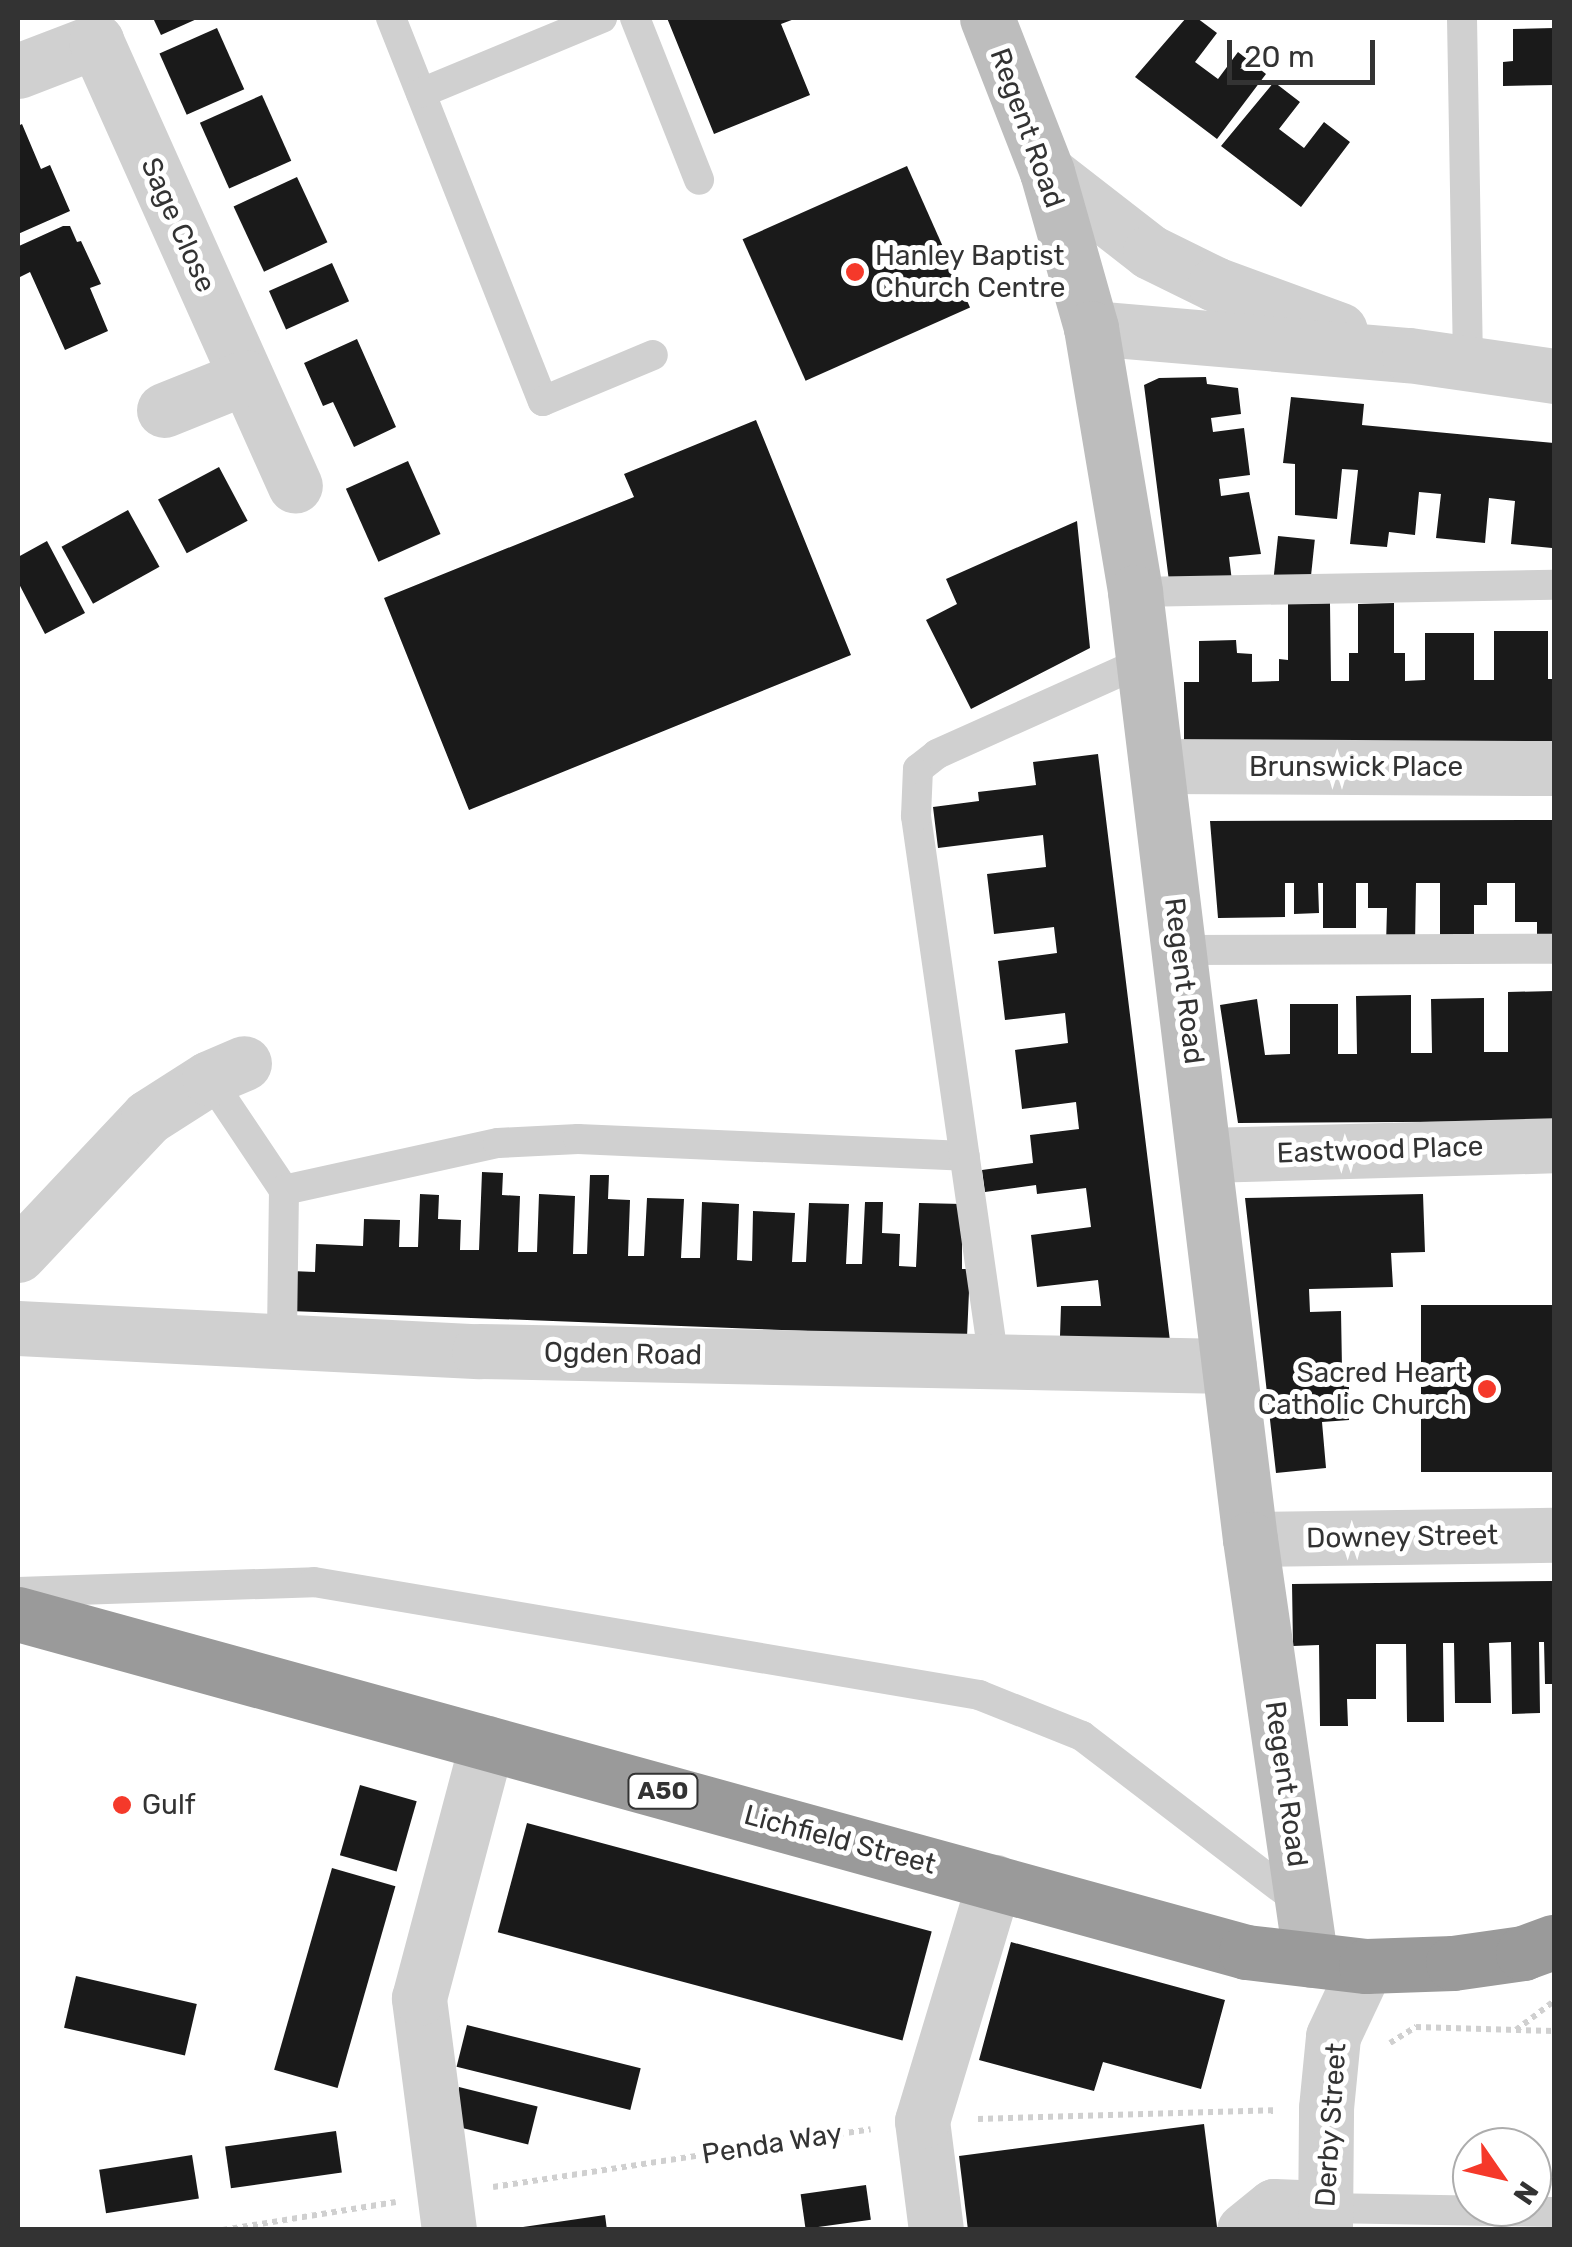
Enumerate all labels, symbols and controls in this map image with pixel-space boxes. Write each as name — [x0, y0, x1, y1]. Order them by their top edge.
scale bar — [1232, 20, 1380, 82]
text: 20 m — [1244, 39, 1315, 75]
street label: Regent Road — [983, 44, 1071, 212]
street label: Sage Close — [133, 153, 223, 297]
place label: Hanley Baptist Church Centre — [875, 239, 1065, 305]
marker: Hanley Baptist Church Centre — [844, 261, 866, 283]
street label: Brunswick Place — [1249, 750, 1463, 784]
street label: Regent Road — [1157, 896, 1211, 1066]
street label: Eastwood Place — [1276, 1130, 1484, 1170]
street label: Ogden Road — [544, 1336, 702, 1372]
place label: Sacred Heart Catholic Church — [1258, 1356, 1467, 1422]
marker: Sacred Heart Catholic Church — [1476, 1378, 1498, 1400]
street label: Downey Street — [1305, 1519, 1499, 1555]
street label: Regent Road — [1258, 1699, 1314, 1869]
road number: A50 — [626, 1771, 700, 1811]
place label: Gulf — [142, 1788, 196, 1822]
marker: Gulf — [111, 1794, 133, 1816]
street label: Lichfield Street — [740, 1798, 940, 1882]
street label: Derby Street — [1308, 2042, 1354, 2208]
street label: Penda Way — [699, 2116, 845, 2172]
north arrow — [1452, 2127, 1552, 2227]
text: N — [1506, 2175, 1545, 2211]

